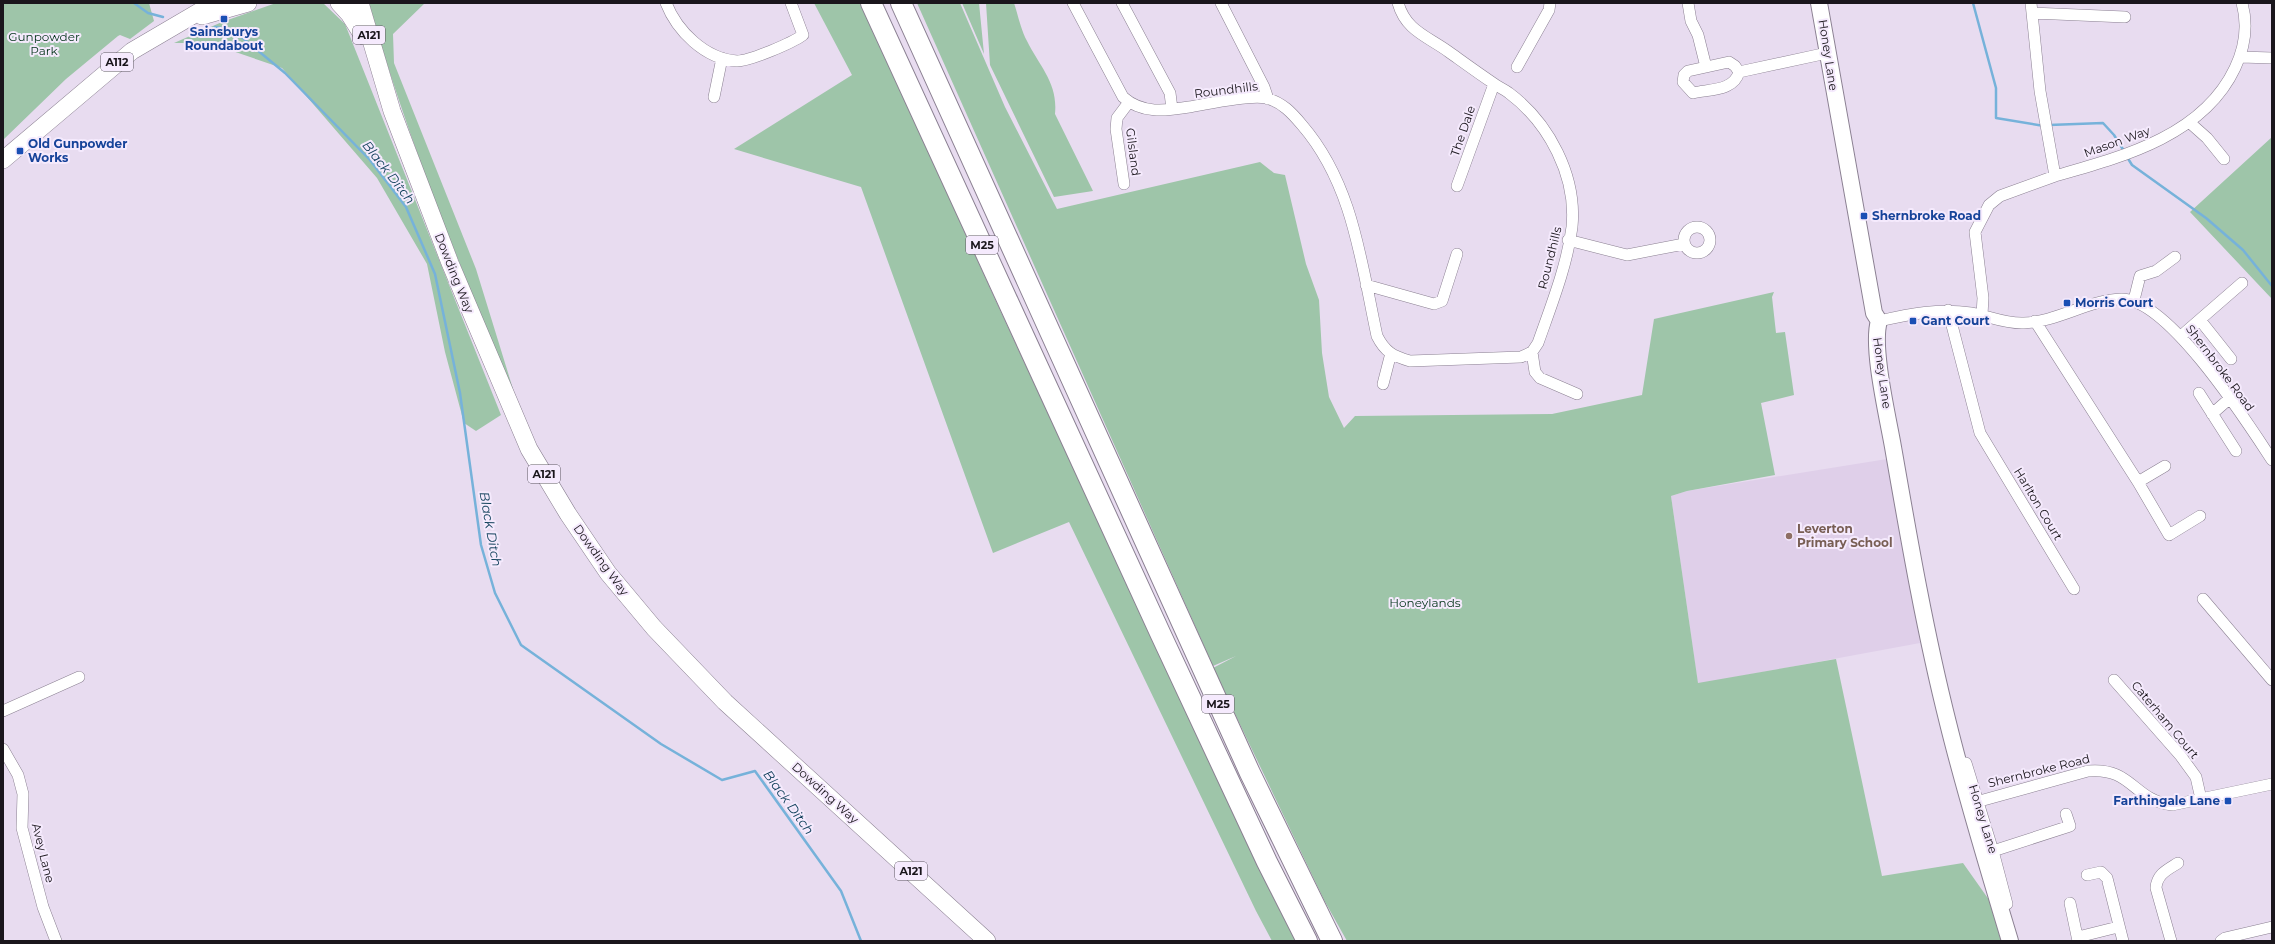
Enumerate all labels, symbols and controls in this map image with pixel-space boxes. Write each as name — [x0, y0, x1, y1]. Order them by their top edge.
marker: Sainsburys Roundabout — [219, 14, 229, 24]
street label: Honey Lane — [1815, 18, 1842, 92]
place label: Sainsburys Roundabout — [185, 24, 264, 53]
road number: A121 — [353, 26, 385, 44]
park label: Gunpowder Park — [8, 29, 80, 58]
road number: A112 — [101, 53, 133, 71]
street label: Roundhills — [1193, 78, 1259, 101]
street label: The Dale — [1447, 103, 1478, 158]
street label: Mason Way — [2082, 122, 2152, 160]
street label: Gilsland — [1123, 127, 1144, 177]
place label: Old Gunpowder Works — [28, 136, 127, 165]
water label: Black Ditch — [359, 137, 419, 207]
marker: Old Gunpowder Works — [15, 146, 25, 156]
place label: Shernbroke Road — [1872, 208, 1981, 223]
marker: Shernbroke Road — [1859, 211, 1869, 221]
street label: Roundhills — [1534, 225, 1565, 291]
street label: Dowding Way — [432, 231, 477, 315]
road number: M25 — [966, 236, 998, 254]
place label: Morris Court — [2075, 295, 2154, 310]
marker: Morris Court — [2062, 298, 2072, 308]
place label: Gant Court — [1921, 313, 1990, 328]
marker: Gant Court — [1908, 316, 1918, 326]
street label: Shernbroke Road — [2183, 321, 2258, 414]
street label: Honey Lane — [1870, 336, 1895, 409]
road number: A121 — [528, 465, 560, 483]
street label: Harlton Court — [2011, 465, 2066, 543]
water label: Black Ditch — [477, 490, 505, 568]
street label: Dowding Way — [571, 521, 633, 599]
place label: Leverton Primary School — [1797, 521, 1893, 550]
marker: Leverton Primary School — [1784, 531, 1794, 541]
park label: Honeylands — [1389, 595, 1461, 610]
street label: Caterham Court — [2129, 678, 2202, 762]
road number: M25 — [1202, 695, 1234, 713]
street label: Shernbroke Road — [1986, 751, 2091, 790]
street label: Dowding Way — [789, 759, 862, 827]
water label: Black Ditch — [760, 767, 818, 837]
street label: Honey Lane — [1966, 782, 2001, 855]
place label: Farthingale Lane — [2113, 793, 2220, 808]
marker: Farthingale Lane — [2223, 796, 2233, 806]
street label: Avey Lane — [29, 821, 58, 884]
road number: A121 — [895, 862, 927, 880]

